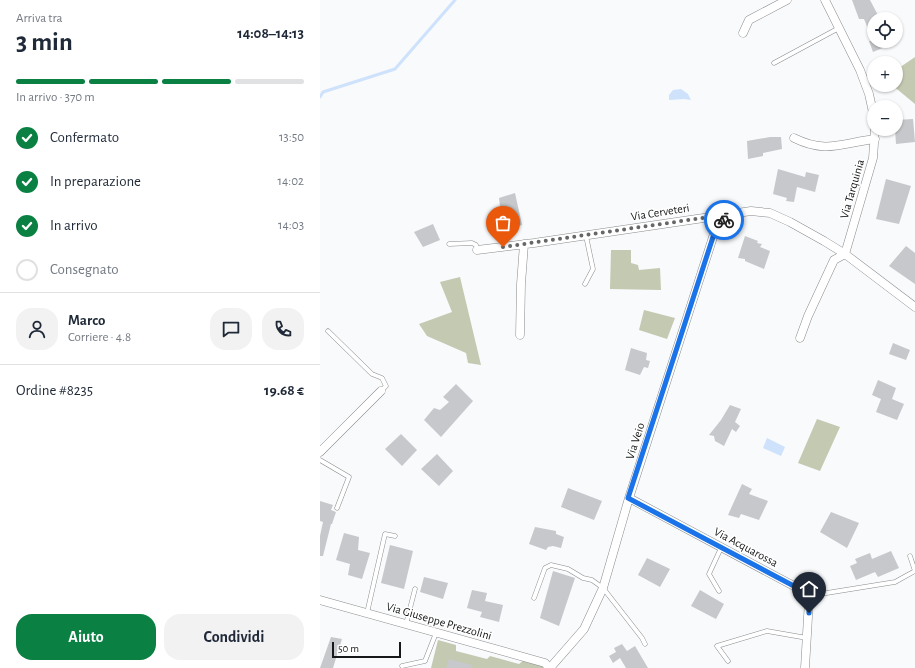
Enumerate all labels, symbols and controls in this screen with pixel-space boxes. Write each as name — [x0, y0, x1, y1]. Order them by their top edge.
text: Arriva tra — [16, 12, 63, 25]
map controls — [867, 12, 903, 136]
button: locate — [867, 12, 903, 48]
text: 14:08–14:13 — [237, 26, 304, 41]
text: 3 min — [16, 29, 73, 55]
button: + — [867, 56, 903, 92]
text: In arrivo · 370 m — [16, 91, 95, 104]
button: − — [867, 100, 903, 136]
icon: check — [16, 127, 38, 149]
text: Confermato — [50, 130, 119, 145]
text: 13:50 — [279, 131, 304, 144]
street label: Via Tarquinia — [838, 157, 866, 220]
icon: check — [16, 171, 38, 193]
text: In preparazione — [50, 174, 141, 189]
text: 14:02 — [278, 175, 304, 188]
courier — [704, 200, 744, 240]
street label: Via Cerveteri — [630, 201, 690, 223]
pin — [486, 206, 520, 247]
icon: bike — [713, 209, 735, 231]
icon: bag — [492, 212, 514, 234]
icon: check — [16, 215, 38, 237]
text: In arrivo — [50, 218, 98, 233]
text: 14:03 — [278, 219, 304, 232]
text: Consegnato — [50, 262, 119, 277]
button: person — [16, 308, 58, 350]
button: chat — [210, 308, 252, 350]
button: phone — [262, 308, 304, 350]
text: Marco — [68, 313, 105, 328]
text: Corriere · 4.8 — [68, 331, 131, 344]
text: Ordine #8235 — [16, 383, 93, 398]
text: 19.68 € — [264, 383, 304, 398]
street label: Via Veio — [623, 421, 647, 461]
street label: Via Acquarossa — [712, 525, 780, 569]
pin — [792, 572, 826, 613]
icon: home — [798, 578, 820, 600]
street label: Via Giuseppe Prezzolini — [385, 600, 493, 642]
button: Aiuto — [16, 614, 156, 660]
button: Condividi — [164, 614, 304, 660]
scale bar — [332, 640, 401, 659]
text: 50 m — [338, 643, 359, 654]

